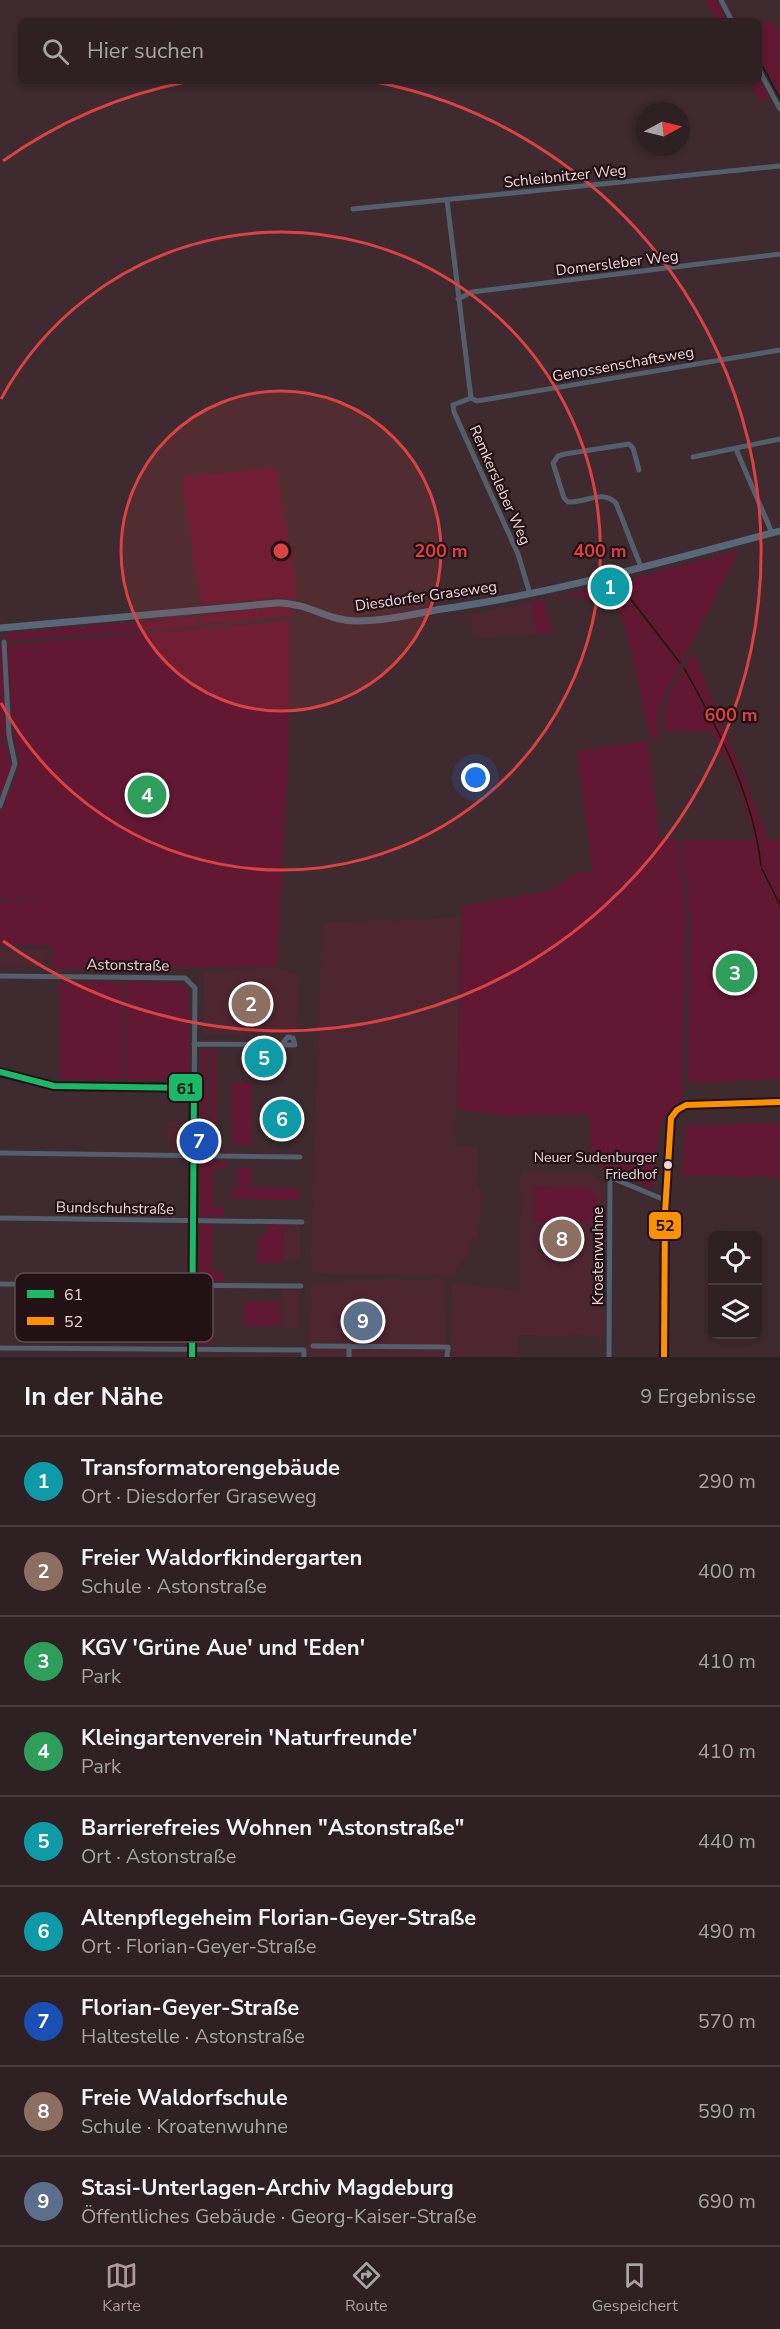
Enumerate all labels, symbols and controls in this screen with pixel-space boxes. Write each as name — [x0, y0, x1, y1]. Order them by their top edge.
search box — [18, 18, 762, 84]
icon: search — [39, 35, 72, 68]
text: Hier suchen — [87, 36, 204, 66]
north arrow — [636, 102, 690, 156]
street label: Schleibnitzer Weg — [503, 160, 627, 192]
street label: Domersleber Weg — [554, 246, 680, 280]
street label: Genossenschaftsweg — [551, 342, 695, 386]
street label: Remkersleber Weg — [465, 422, 535, 548]
text: 200 m — [414, 539, 468, 563]
text: 400 m — [573, 539, 627, 563]
centre of rings — [271, 541, 291, 561]
pin: 1 — [590, 564, 630, 610]
street label: Diesdorfer Graseweg — [354, 576, 498, 616]
text: 600 m — [704, 703, 758, 727]
your location — [461, 763, 490, 792]
pin: 4 — [128, 772, 166, 818]
pin: 3 — [716, 950, 754, 996]
street label: Astonstraße — [86, 954, 170, 976]
pin: 2 — [232, 982, 270, 1026]
pin: 5 — [244, 1036, 284, 1080]
line badge: 61 — [168, 1073, 203, 1102]
text: 61 — [176, 1078, 196, 1100]
pin: 6 — [262, 1096, 302, 1142]
pin: 7 — [180, 1118, 218, 1164]
place label: Neuer Sudenburger Friedhof — [534, 1148, 657, 1184]
marker: Neuer Sudenburger Friedhof — [662, 1159, 674, 1171]
street label: Bundschuhstraße — [56, 1197, 174, 1219]
street label: Kroatenwuhne — [588, 1207, 608, 1305]
line badge: 52 — [648, 1211, 682, 1240]
text: 52 — [655, 1215, 675, 1237]
pin: 8 — [542, 1216, 582, 1262]
map controls — [708, 1231, 762, 1339]
button: locate — [708, 1231, 762, 1285]
legend — [15, 1273, 213, 1342]
text: 61 — [64, 1284, 83, 1306]
button: layers — [708, 1285, 762, 1339]
pin: 9 — [344, 1298, 382, 1344]
text: 52 — [64, 1311, 83, 1333]
text: In der Nähe — [24, 1379, 163, 1414]
text: 9 Ergebnisse — [640, 1383, 756, 1410]
text: Transformatorengebäude — [81, 1453, 340, 1483]
text: 1 — [38, 1468, 50, 1495]
text: 290 m — [698, 1468, 756, 1495]
text: Ort · Diesdorfer Graseweg — [81, 1483, 317, 1510]
text: Freier Waldorfkindergarten — [81, 1543, 362, 1573]
text: 2 — [38, 1558, 50, 1585]
text: 400 m — [698, 1558, 756, 1585]
text: Schule · Astonstraße — [81, 1573, 267, 1600]
text: KGV 'Grüne Aue' und 'Eden' — [81, 1633, 365, 1663]
text: 3 — [38, 1648, 50, 1675]
text: 410 m — [698, 1648, 756, 1675]
text: Park — [81, 1663, 121, 1690]
text: Kleingartenverein 'Naturfreunde' — [81, 1723, 417, 1753]
text: 4 — [38, 1738, 50, 1765]
text: 410 m — [698, 1738, 756, 1765]
text: Park — [81, 1753, 121, 1780]
text: Barrierefreies Wohnen "Astonstraße" — [81, 1813, 464, 1843]
text: 5 — [38, 1828, 50, 1855]
text: 440 m — [698, 1828, 756, 1855]
text: Ort · Astonstraße — [81, 1843, 236, 1870]
text: Altenpflegeheim Florian-Geyer-Straße — [81, 1903, 476, 1933]
text: 6 — [38, 1918, 50, 1945]
text: 490 m — [698, 1918, 756, 1945]
text: Ort · Florian-Geyer-Straße — [81, 1933, 316, 1960]
text: Florian-Geyer-Straße — [81, 1993, 299, 2023]
text: 7 — [38, 2008, 50, 2035]
text: 570 m — [698, 2008, 756, 2035]
text: Haltestelle · Astonstraße — [81, 2023, 305, 2050]
text: Freie Waldorfschule — [81, 2083, 288, 2113]
text: 8 — [38, 2098, 50, 2125]
text: 590 m — [698, 2098, 756, 2125]
text: Schule · Kroatenwuhne — [81, 2113, 288, 2140]
text: Stasi-Unterlagen-Archiv Magdeburg — [81, 2173, 454, 2203]
text: 9 — [38, 2188, 50, 2215]
text: 690 m — [698, 2188, 756, 2215]
text: Öffentliches Gebäude · Georg-Kaiser-Straße — [81, 2203, 477, 2230]
tab: Karte — [102, 2259, 141, 2317]
tab: Route — [345, 2259, 387, 2317]
tab: Gespeichert — [592, 2259, 678, 2317]

